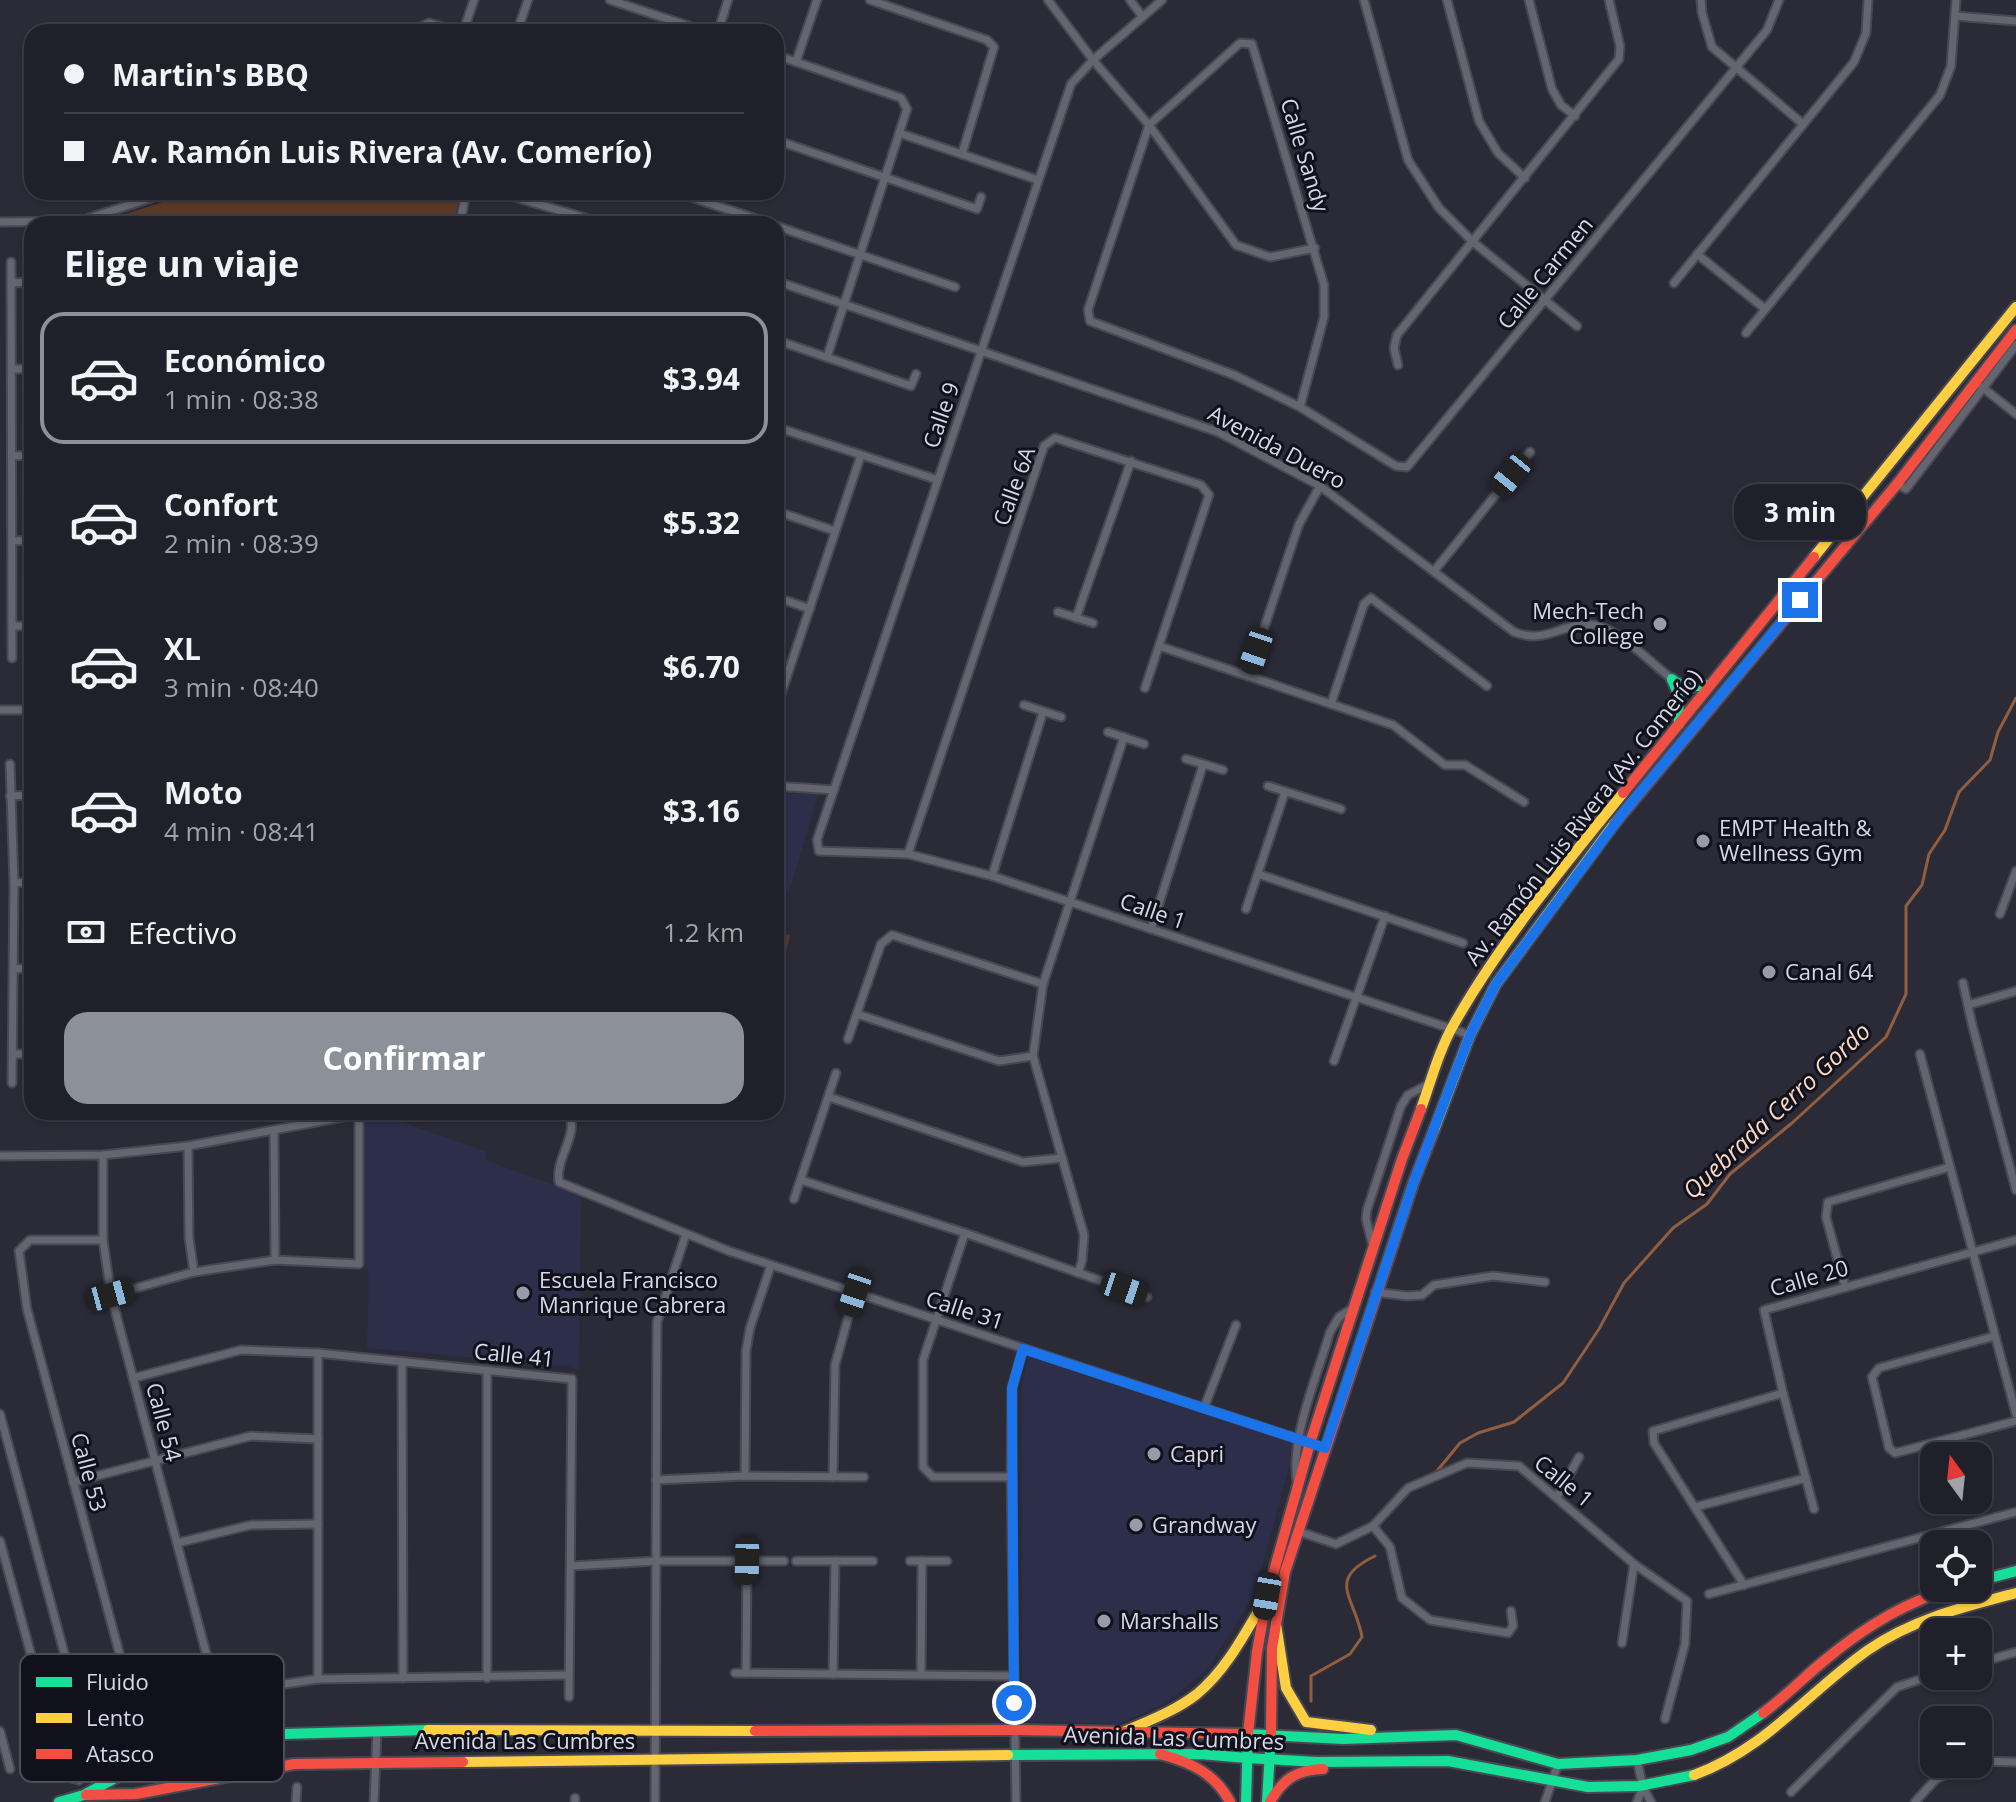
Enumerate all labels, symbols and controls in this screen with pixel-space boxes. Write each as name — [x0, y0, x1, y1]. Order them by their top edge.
text: Martin's BBQ — [112, 54, 309, 95]
street label: Calle Sandy — [1274, 94, 1338, 216]
text: Av. Ramón Luis Rivera (Av. Comerío) — [112, 131, 652, 172]
street label: Calle Carmen — [1490, 210, 1599, 335]
text: Elige un viaje — [64, 239, 299, 288]
text: Económico — [164, 340, 326, 381]
icon: car — [68, 342, 140, 414]
text: $3.94 — [663, 358, 740, 399]
street label: Calle 9 — [915, 378, 965, 452]
text: 1 min · 08:38 — [164, 381, 319, 417]
street label: Avenida Duero — [1203, 397, 1351, 495]
street label: Calle 6A — [985, 442, 1041, 529]
car — [1487, 449, 1535, 501]
text: Confort — [164, 484, 278, 525]
callout: 3 min — [1734, 484, 1866, 540]
icon: car — [68, 486, 140, 558]
text: 3 min — [1764, 494, 1836, 530]
text: $5.32 — [663, 502, 740, 543]
text: 2 min · 08:39 — [164, 525, 319, 561]
route end — [1782, 582, 1818, 618]
place label: Mech-Tech College — [1532, 595, 1644, 650]
marker: Mech-Tech College — [1651, 615, 1669, 633]
car — [1237, 624, 1275, 678]
text: XL — [164, 628, 201, 669]
icon: car — [68, 630, 140, 702]
text: $6.70 — [663, 646, 740, 687]
street label: Av. Ramón Luis Rivera (Av. Comerío) — [1457, 662, 1707, 971]
text: 3 min · 08:40 — [164, 669, 319, 705]
text: Moto — [164, 772, 242, 813]
icon: car — [68, 774, 140, 846]
text: $3.16 — [663, 790, 740, 831]
place label: EMPT Health & Wellness Gym — [1719, 812, 1872, 867]
text: 4 min · 08:41 — [164, 813, 319, 849]
marker: EMPT Health & Wellness Gym — [1694, 832, 1712, 850]
street label: Calle 1 — [1116, 885, 1190, 935]
icon: cash — [64, 910, 108, 954]
text: Efectivo — [128, 912, 237, 953]
text: 1.2 km — [663, 914, 744, 950]
place label: Canal 64 — [1785, 956, 1874, 986]
marker: Canal 64 — [1760, 963, 1778, 981]
button: Confirmar — [64, 1012, 744, 1104]
water label: Quebrada Cerro Gordo — [1675, 1014, 1877, 1206]
street label: Calle 20 — [1766, 1252, 1852, 1303]
place label: Escuela Francisco Manrique Cabrera — [539, 1264, 726, 1319]
car — [836, 1266, 874, 1320]
car — [1097, 1270, 1151, 1308]
car — [85, 1277, 137, 1313]
street label: Calle 31 — [922, 1282, 1008, 1336]
marker: Escuela Francisco Manrique Cabrera — [514, 1284, 532, 1302]
street label: Calle 41 — [473, 1335, 556, 1373]
street label: Calle 54 — [140, 1379, 190, 1465]
street label: Calle 53 — [65, 1429, 115, 1514]
place label: Capri — [1170, 1438, 1224, 1468]
north arrow — [1920, 1442, 1992, 1514]
map controls — [1920, 1442, 1992, 1778]
marker: Capri — [1145, 1445, 1163, 1463]
street label: Calle 1 — [1529, 1447, 1600, 1513]
place label: Grandway — [1152, 1509, 1257, 1539]
marker: Grandway — [1127, 1516, 1145, 1534]
button: locate — [1920, 1530, 1992, 1602]
car — [735, 1537, 759, 1585]
car — [1251, 1570, 1283, 1622]
place label: Marshalls — [1120, 1605, 1219, 1635]
marker: Marshalls — [1095, 1612, 1113, 1630]
button: + — [1920, 1618, 1992, 1690]
legend — [20, 1654, 284, 1782]
text: Fluido — [86, 1666, 149, 1696]
route start — [996, 1685, 1032, 1721]
text: Lento — [86, 1702, 144, 1732]
button: − — [1920, 1706, 1992, 1778]
street label: Avenida Las Cumbres — [1063, 1718, 1285, 1756]
street label: Avenida Las Cumbres — [415, 1725, 635, 1755]
text: Atasco — [86, 1738, 154, 1768]

